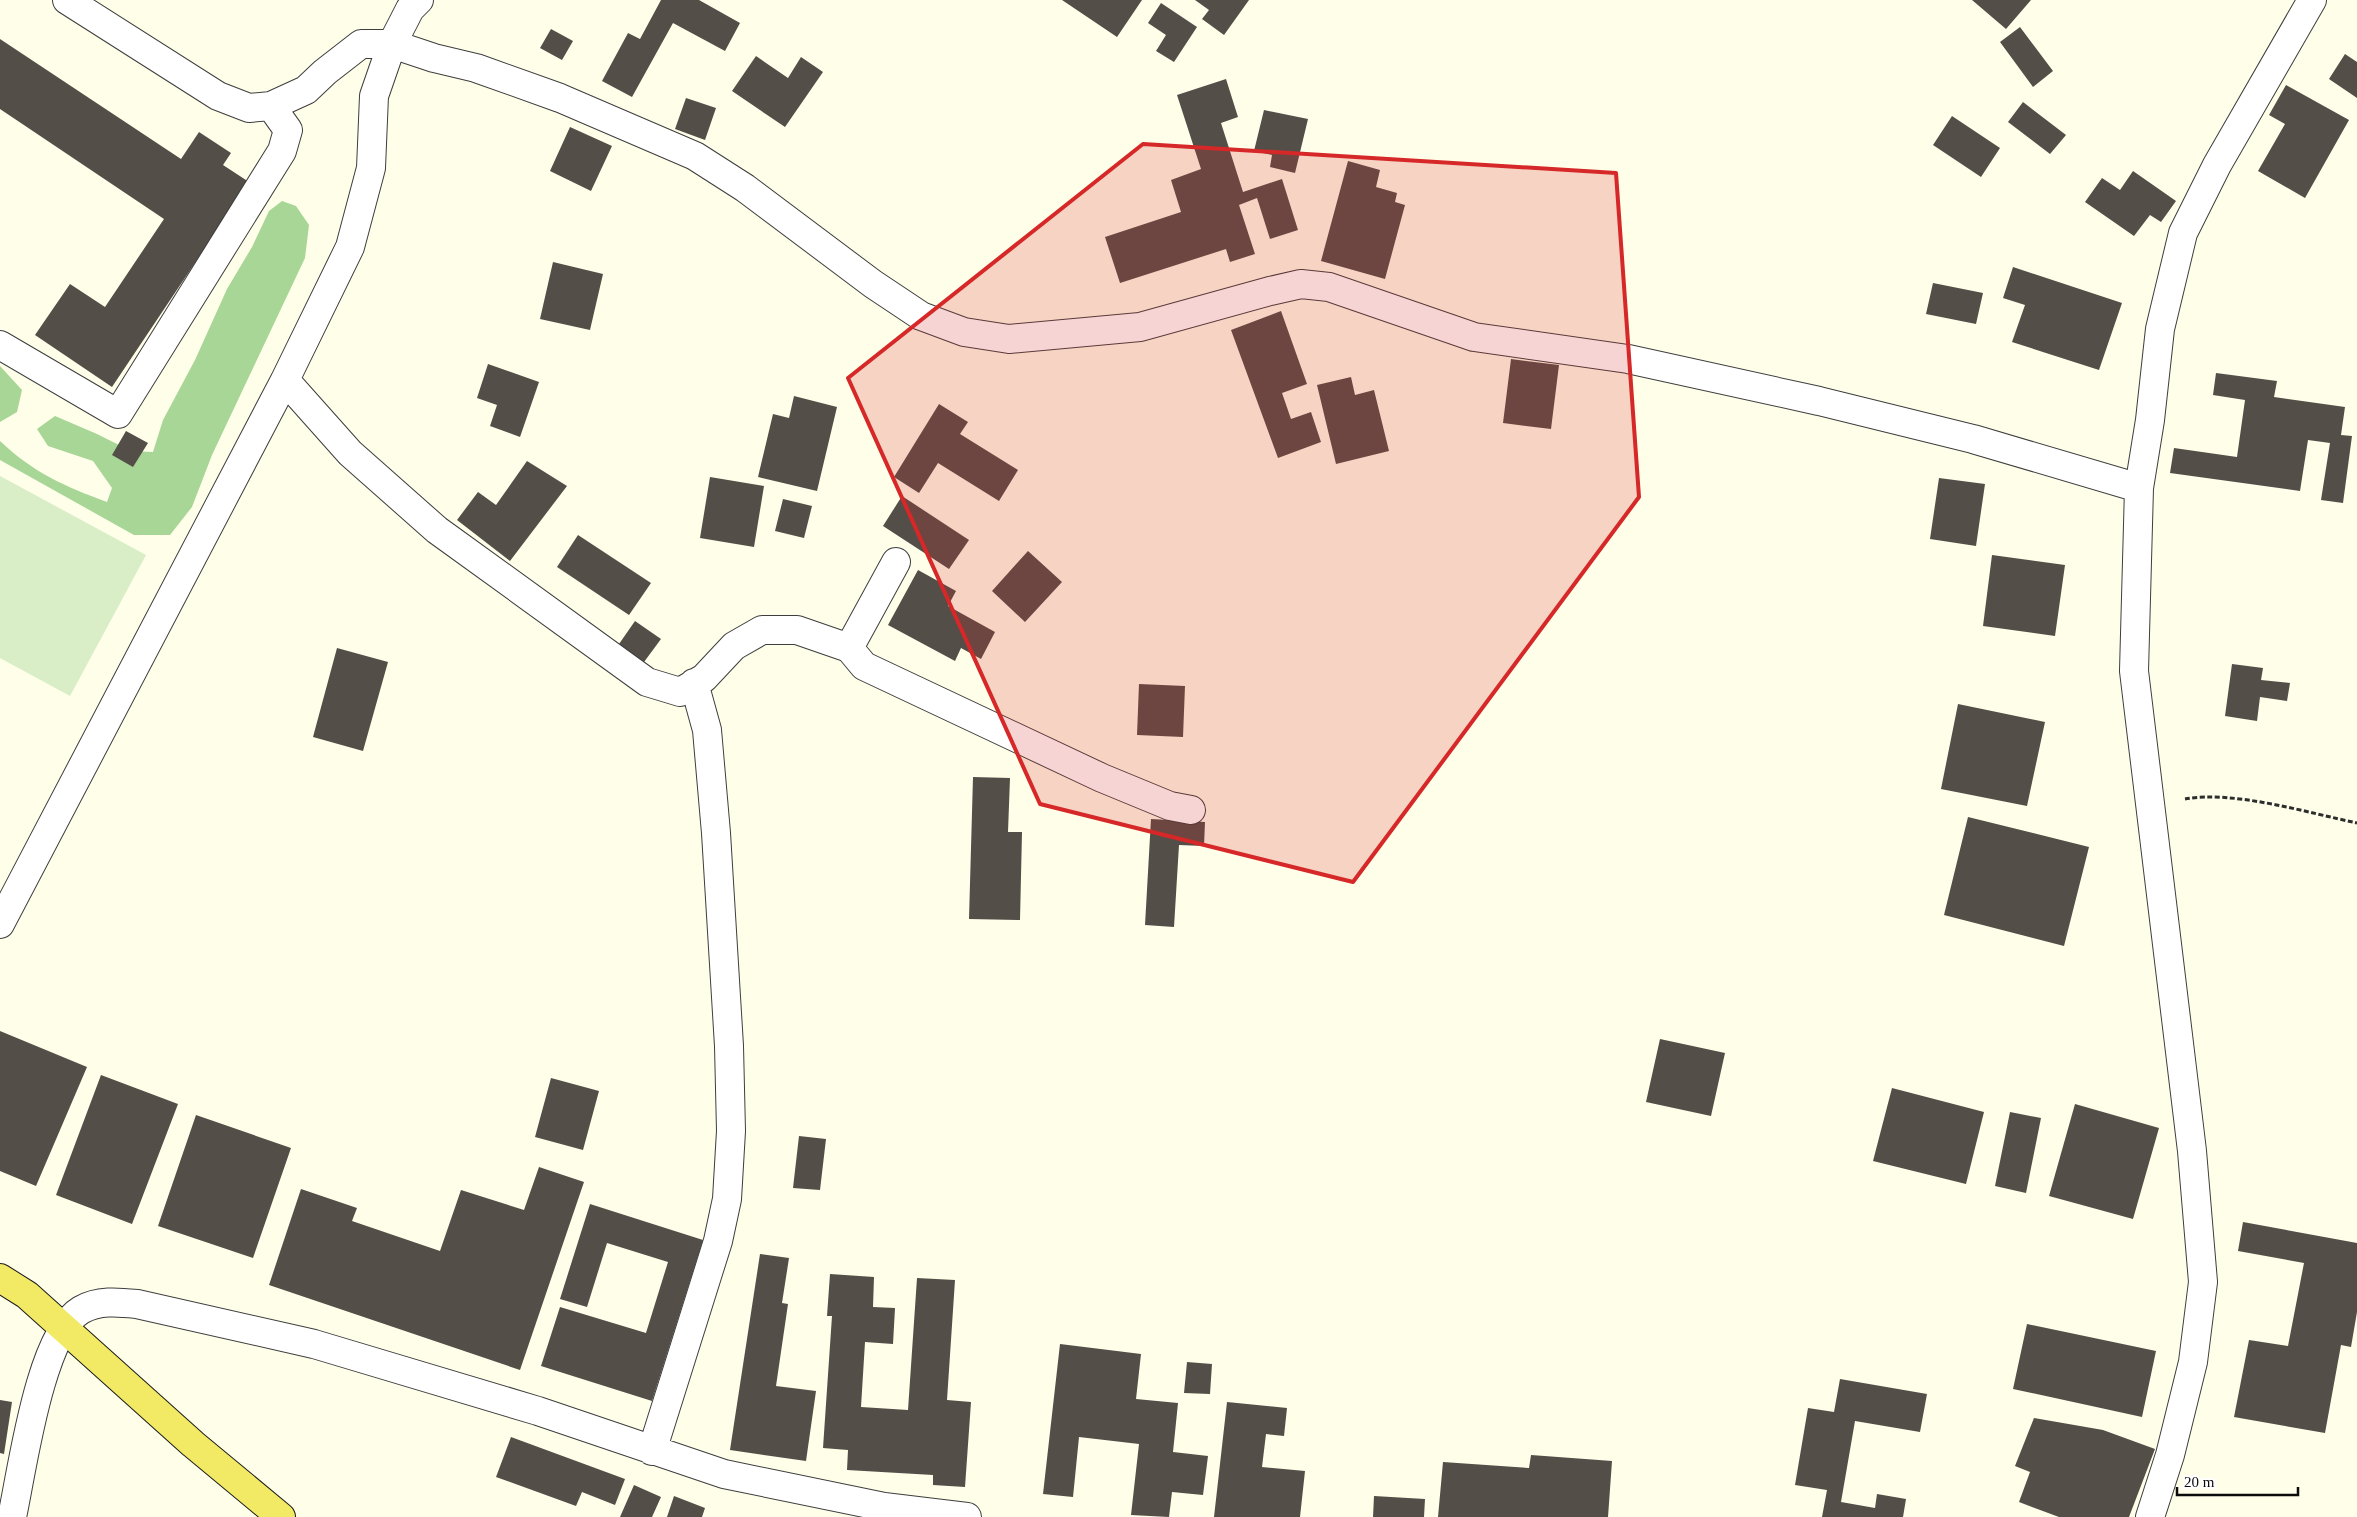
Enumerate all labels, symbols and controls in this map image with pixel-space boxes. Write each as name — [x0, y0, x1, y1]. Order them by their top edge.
scale bar — [2177, 1464, 2298, 1496]
text: 20 m — [2184, 1474, 2215, 1490]

